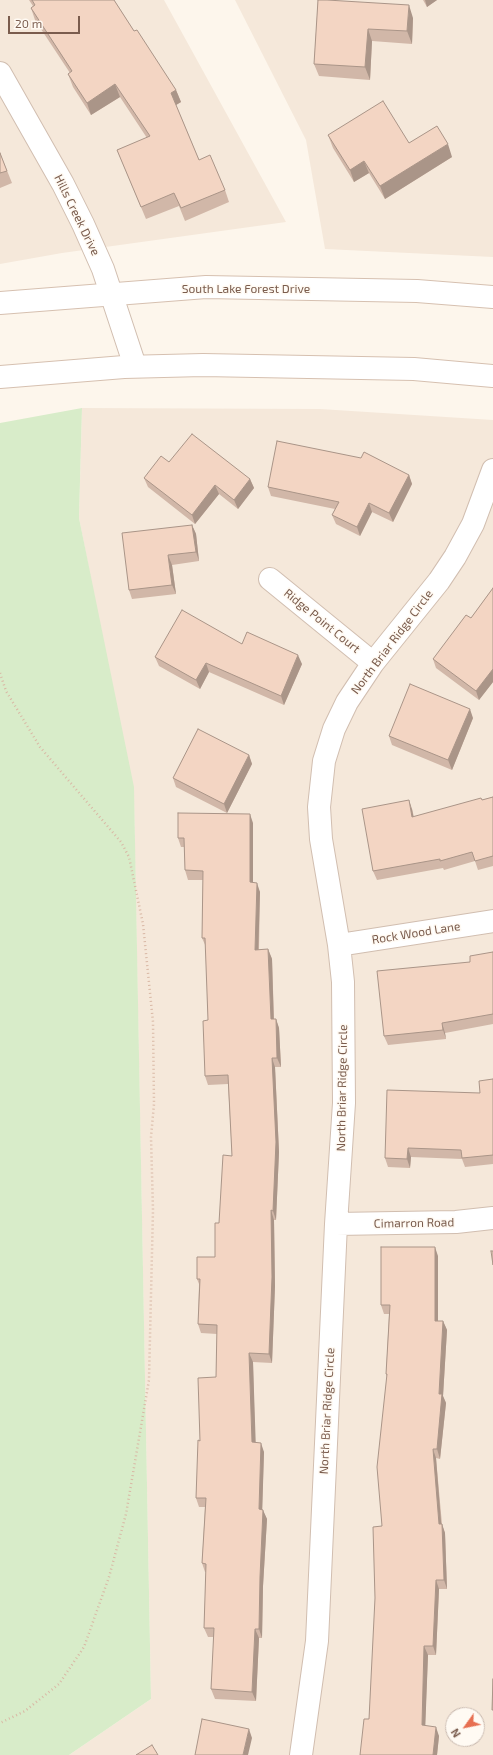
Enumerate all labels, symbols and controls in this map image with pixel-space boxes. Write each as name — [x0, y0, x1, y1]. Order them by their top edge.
scale bar — [10, 8, 82, 34]
text: 20 m — [15, 16, 42, 30]
street label: Hills Creek Drive — [51, 172, 103, 258]
street label: South Lake Forest Drive — [182, 282, 310, 296]
street label: Ridge Point Court — [281, 586, 363, 656]
street label: North Briar Ridge Circle — [348, 587, 436, 697]
street label: Rock Wood Lane — [371, 919, 461, 947]
street label: North Briar Ridge Circle — [334, 1024, 350, 1152]
street label: Cimarron Road — [374, 1215, 454, 1231]
street label: North Briar Ridge Circle — [316, 1347, 338, 1475]
north arrow — [445, 1707, 485, 1747]
text: N — [448, 1726, 463, 1740]

